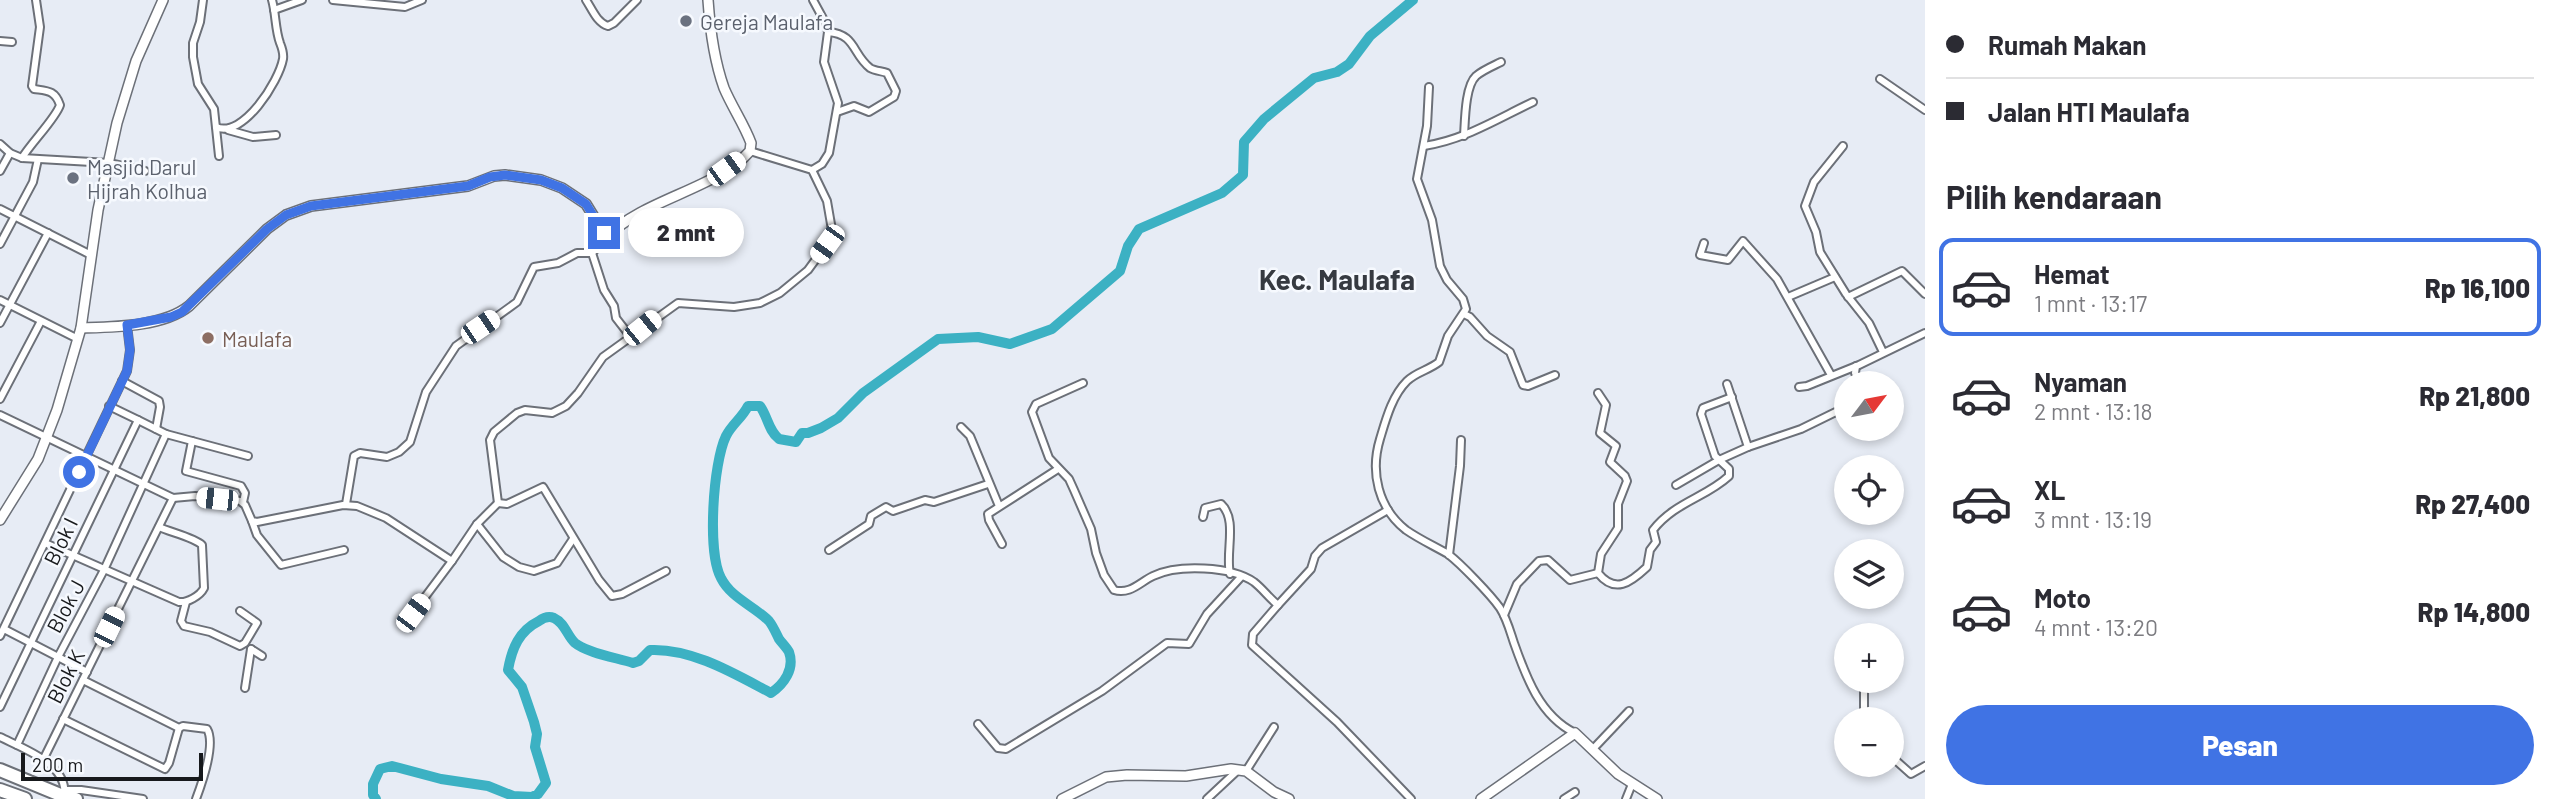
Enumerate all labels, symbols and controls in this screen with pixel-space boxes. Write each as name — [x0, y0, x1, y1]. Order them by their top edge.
place label: Gereja Maulafa — [700, 9, 833, 34]
marker: Gereja Maulafa — [678, 13, 694, 29]
text: Rumah Makan — [1988, 29, 2147, 60]
text: Jalan HTI Maulafa — [1988, 96, 2190, 127]
car — [703, 148, 750, 190]
place label: Masjid Darul Hijrah Kolhua — [87, 154, 207, 203]
marker: Masjid Darul Hijrah Kolhua — [65, 170, 81, 186]
text: Pilih kendaraan — [1946, 177, 2162, 215]
callout: 2 mnt — [628, 208, 744, 258]
route end — [588, 217, 620, 249]
text: 2 mnt — [657, 218, 715, 246]
car — [807, 221, 848, 267]
icon: car — [1950, 256, 2013, 319]
text: Hemat — [2034, 258, 2110, 289]
district label: Kec. Maulafa — [1259, 262, 1415, 296]
text: Rp 16,100 — [2425, 272, 2530, 303]
text: 1 mnt · 13:17 — [2034, 289, 2147, 317]
car — [457, 307, 504, 347]
car — [620, 307, 665, 349]
place label: Maulafa — [222, 326, 292, 351]
marker: Maulafa — [200, 330, 216, 346]
icon: car — [1950, 364, 2013, 427]
text: Nyaman — [2034, 366, 2127, 397]
north arrow — [1834, 371, 1904, 441]
map controls — [1834, 371, 1904, 777]
text: Rp 21,800 — [2419, 380, 2530, 411]
text: 2 mnt · 13:18 — [2034, 397, 2152, 425]
button: locate — [1834, 455, 1904, 525]
route start — [63, 456, 95, 488]
icon: car — [1950, 472, 2013, 535]
text: XL — [2034, 474, 2065, 505]
car — [196, 486, 239, 512]
text: Rp 27,400 — [2415, 488, 2530, 519]
text: 3 mnt · 13:19 — [2034, 505, 2152, 533]
street label: Blok I — [38, 513, 82, 569]
button: layers — [1834, 539, 1904, 609]
street label: Blok J — [41, 575, 89, 637]
icon: car — [1950, 580, 2013, 643]
text: Moto — [2034, 582, 2091, 613]
car — [392, 590, 435, 636]
text: Rp 14,800 — [2418, 596, 2530, 627]
car — [91, 604, 128, 650]
text: 4 mnt · 13:20 — [2034, 613, 2158, 641]
button: + — [1834, 623, 1904, 693]
street label: Blok K — [41, 645, 89, 707]
button: Pesan — [1946, 705, 2534, 785]
button: − — [1834, 707, 1904, 777]
scale bar — [21, 750, 203, 782]
text: 200 m — [32, 753, 83, 776]

